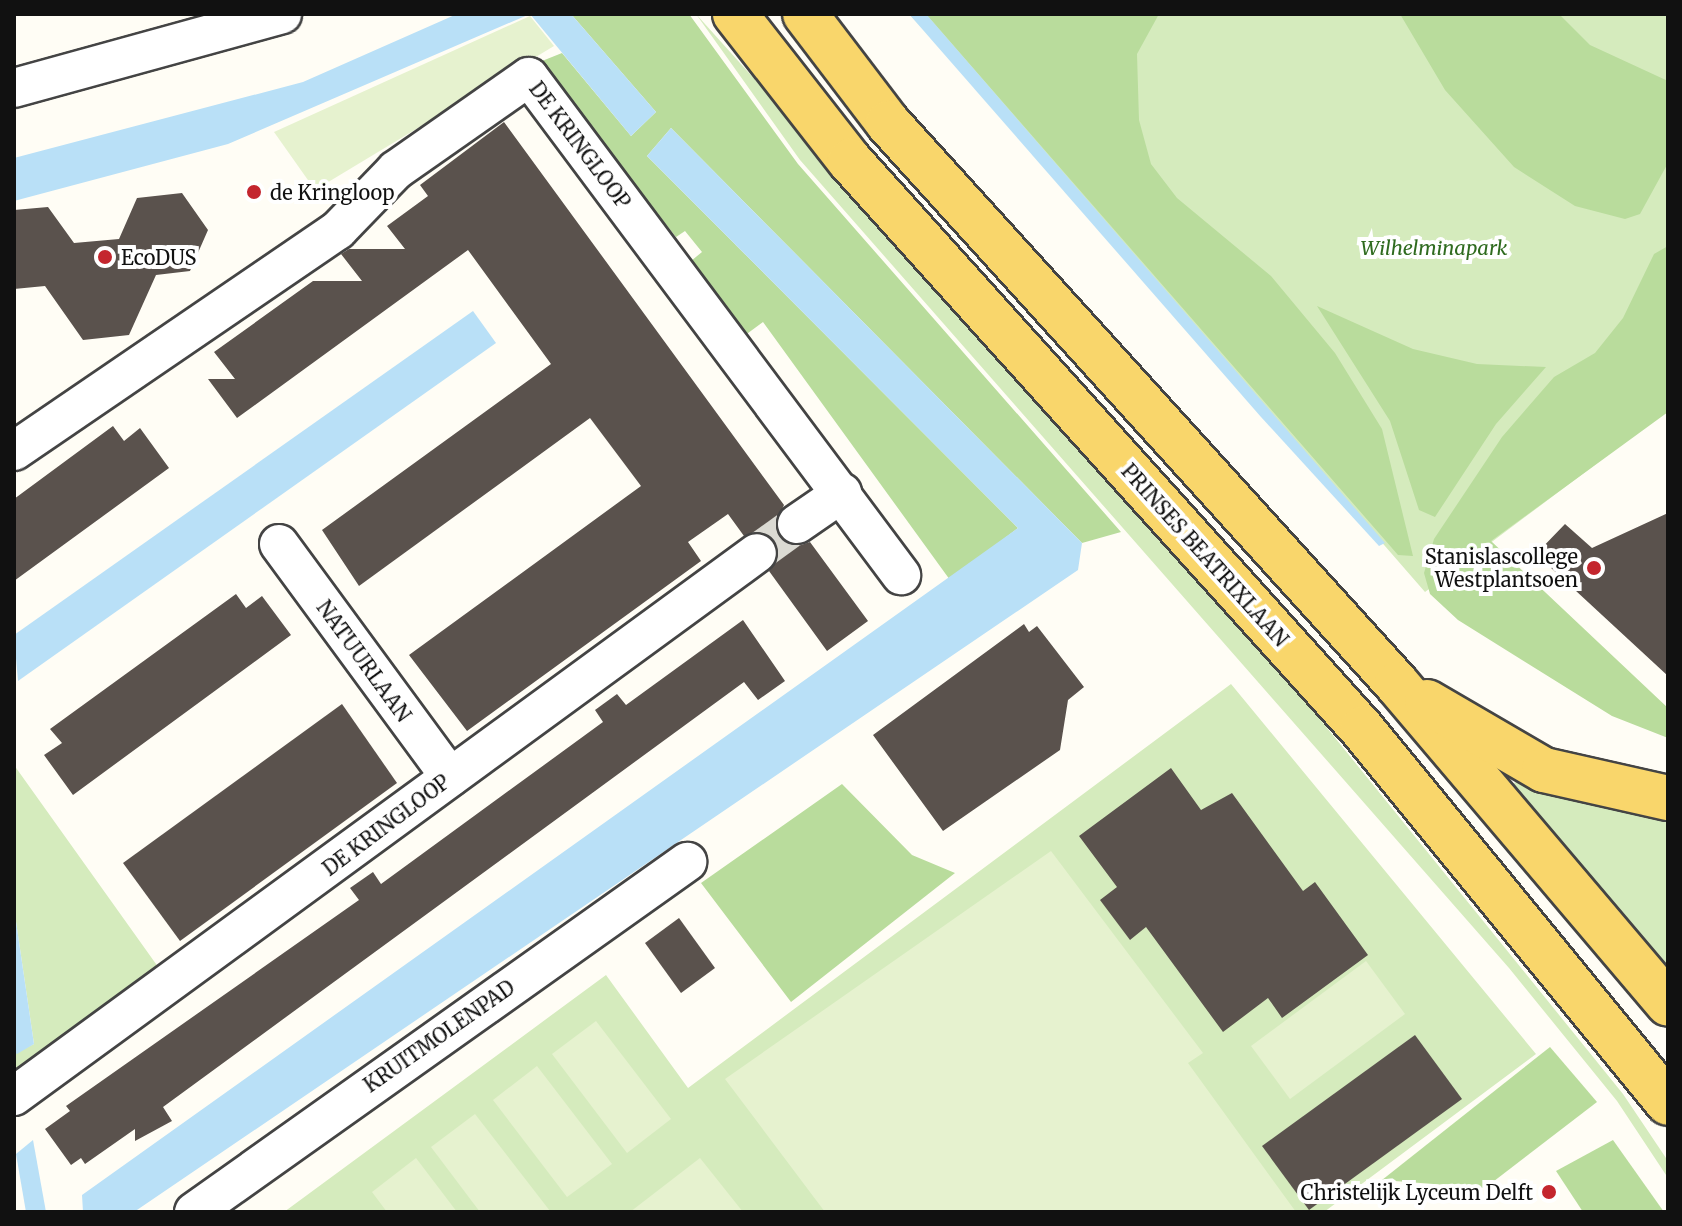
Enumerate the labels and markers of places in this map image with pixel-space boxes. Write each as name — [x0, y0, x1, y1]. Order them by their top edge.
place label: de Kringloop — [270, 180, 395, 204]
marker: de Kringloop — [245, 183, 263, 201]
place label: EcoDUS — [121, 245, 196, 269]
marker: EcoDUS — [96, 248, 114, 266]
place label: Stanislascollege Westplantsoen — [1425, 544, 1578, 591]
marker: Stanislascollege Westplantsoen — [1585, 559, 1603, 577]
place label: Christelijk Lyceum Delft — [1300, 1180, 1533, 1204]
marker: Christelijk Lyceum Delft — [1540, 1183, 1558, 1201]

